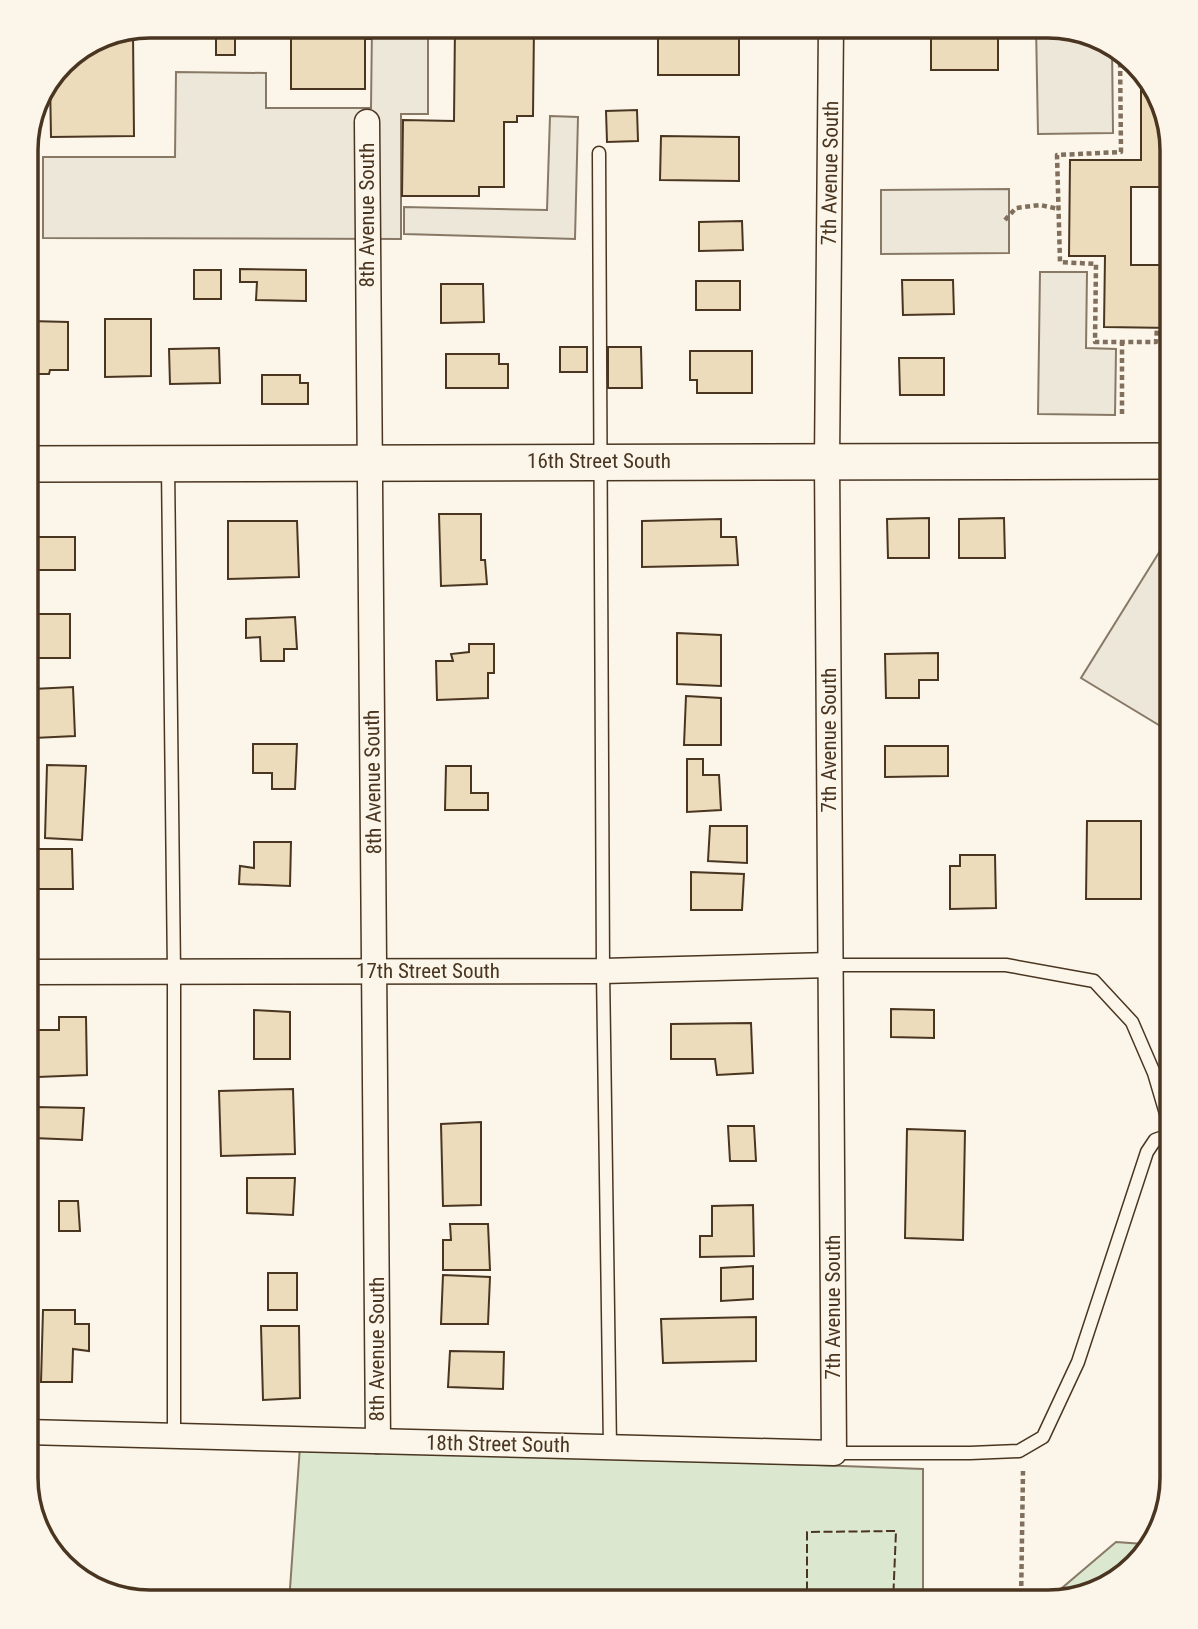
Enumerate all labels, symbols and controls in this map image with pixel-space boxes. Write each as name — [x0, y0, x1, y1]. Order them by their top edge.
street label: 7th Avenue South — [817, 100, 843, 246]
street label: 8th Avenue South — [355, 143, 379, 287]
street label: 16th Street South — [527, 449, 671, 473]
street label: 7th Avenue South — [817, 668, 841, 812]
street label: 8th Avenue South — [360, 709, 386, 855]
street label: 17th Street South — [356, 959, 500, 983]
street label: 7th Avenue South — [821, 1235, 845, 1379]
street label: 8th Avenue South — [365, 1277, 389, 1421]
street label: 18th Street South — [426, 1431, 570, 1457]

